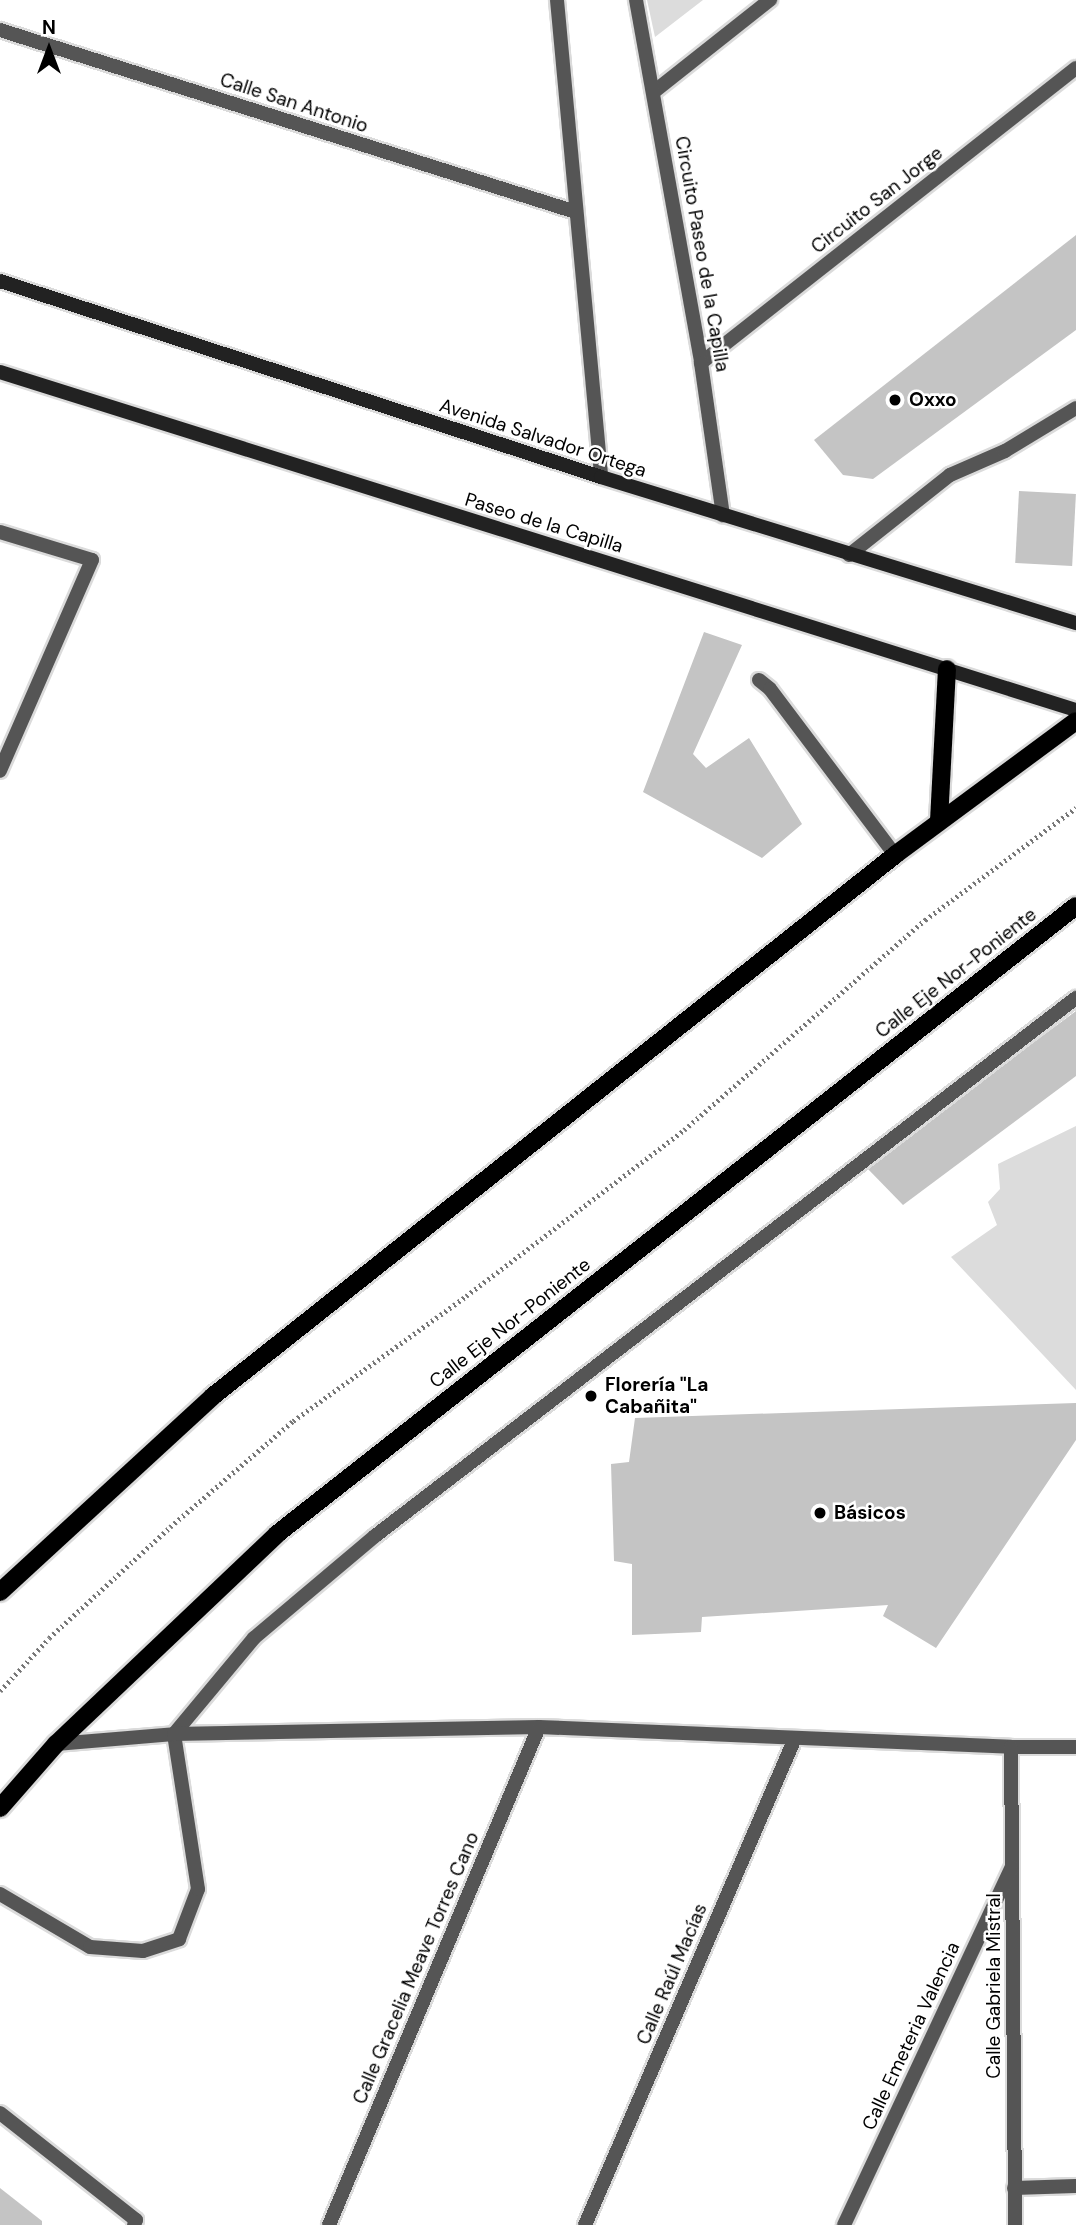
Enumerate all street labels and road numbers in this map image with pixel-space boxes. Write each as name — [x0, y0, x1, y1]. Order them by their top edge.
street label: Calle San Antonio — [217, 68, 371, 138]
street label: Circuito Paseo de la Capilla — [670, 134, 734, 374]
street label: Circuito San Jorge — [807, 142, 947, 258]
street label: Avenida Salvador Ortega — [437, 394, 649, 482]
street label: Paseo de la Capilla — [462, 488, 626, 558]
street label: Calle Eje Nor-Poniente — [871, 903, 1041, 1043]
street label: Calle Eje Nor-Poniente — [425, 1253, 595, 1393]
street label: Calle Gracelia Meave Torres Cano — [348, 1828, 484, 2108]
street label: Calle Gabriela Mistral — [983, 1893, 1005, 2079]
street label: Calle Raúl Macías — [632, 1900, 712, 2048]
street label: Calle Emeteria Valencia — [857, 1938, 965, 2134]

